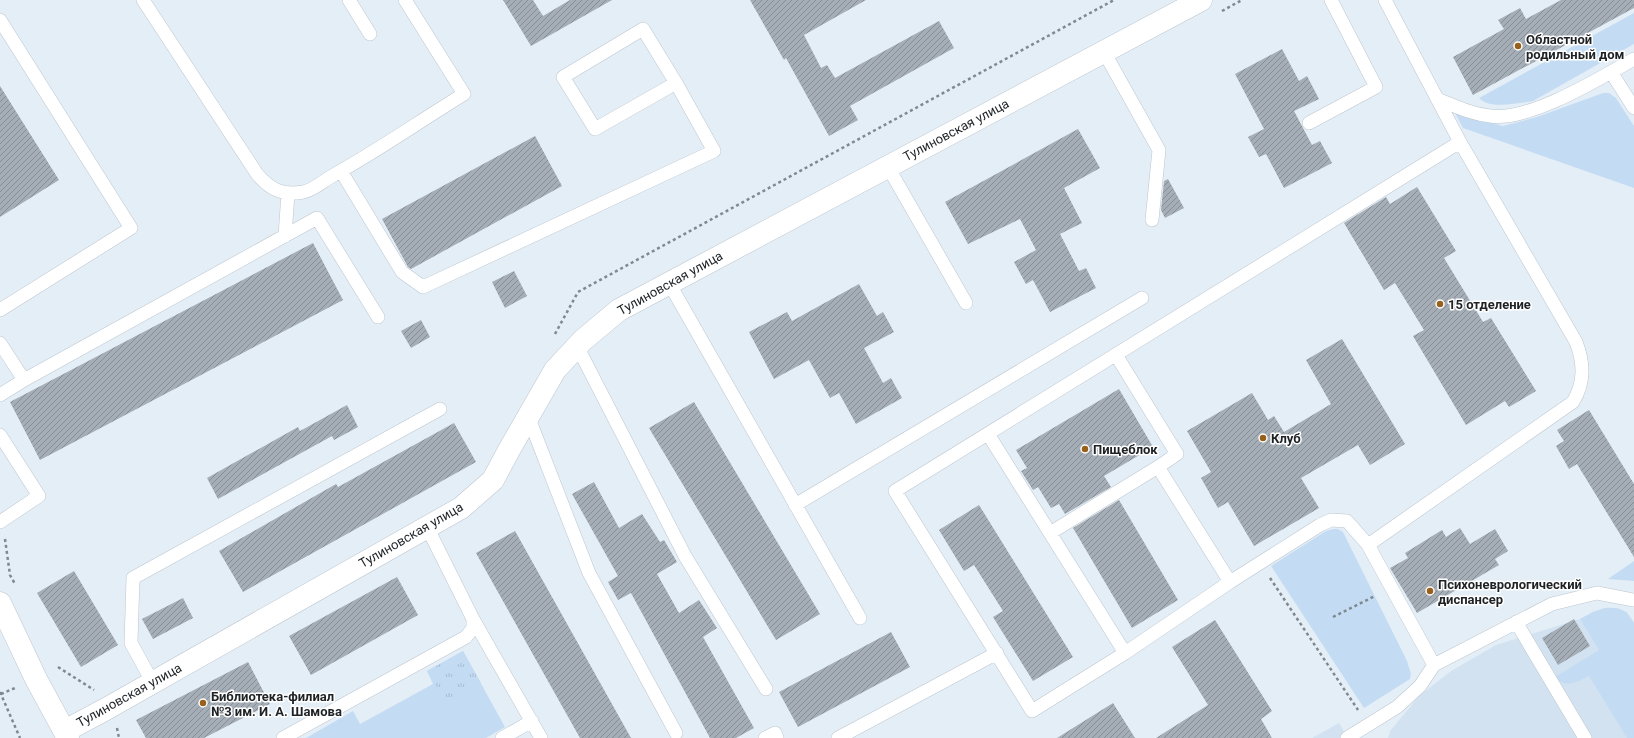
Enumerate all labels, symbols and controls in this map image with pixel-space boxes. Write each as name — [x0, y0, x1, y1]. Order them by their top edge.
place label: Областной родильный дом — [1526, 32, 1624, 62]
marker: Областной родильный дом — [1513, 41, 1523, 51]
street label: Тулиновская улица — [901, 96, 1011, 164]
street label: Тулиновская улица — [615, 248, 725, 318]
place label: 15 отделение — [1448, 297, 1531, 312]
marker: 15 отделение — [1435, 299, 1445, 309]
place label: Клуб — [1271, 431, 1301, 446]
marker: Клуб — [1258, 433, 1268, 443]
place label: Пищеблок — [1093, 442, 1158, 457]
marker: Пищеблок — [1080, 444, 1090, 454]
street label: Тулиновская улица — [356, 499, 466, 571]
place label: Психоневрологический диспансер — [1438, 577, 1582, 607]
marker: Психоневрологический диспансер — [1425, 586, 1435, 596]
street label: Тулиновская улица — [74, 660, 184, 730]
place label: Библиотека-филиал №3 им. И. А. Шамова — [211, 689, 342, 719]
marker: Библиотека-филиал №3 им. И. А. Шамова — [198, 698, 208, 708]

